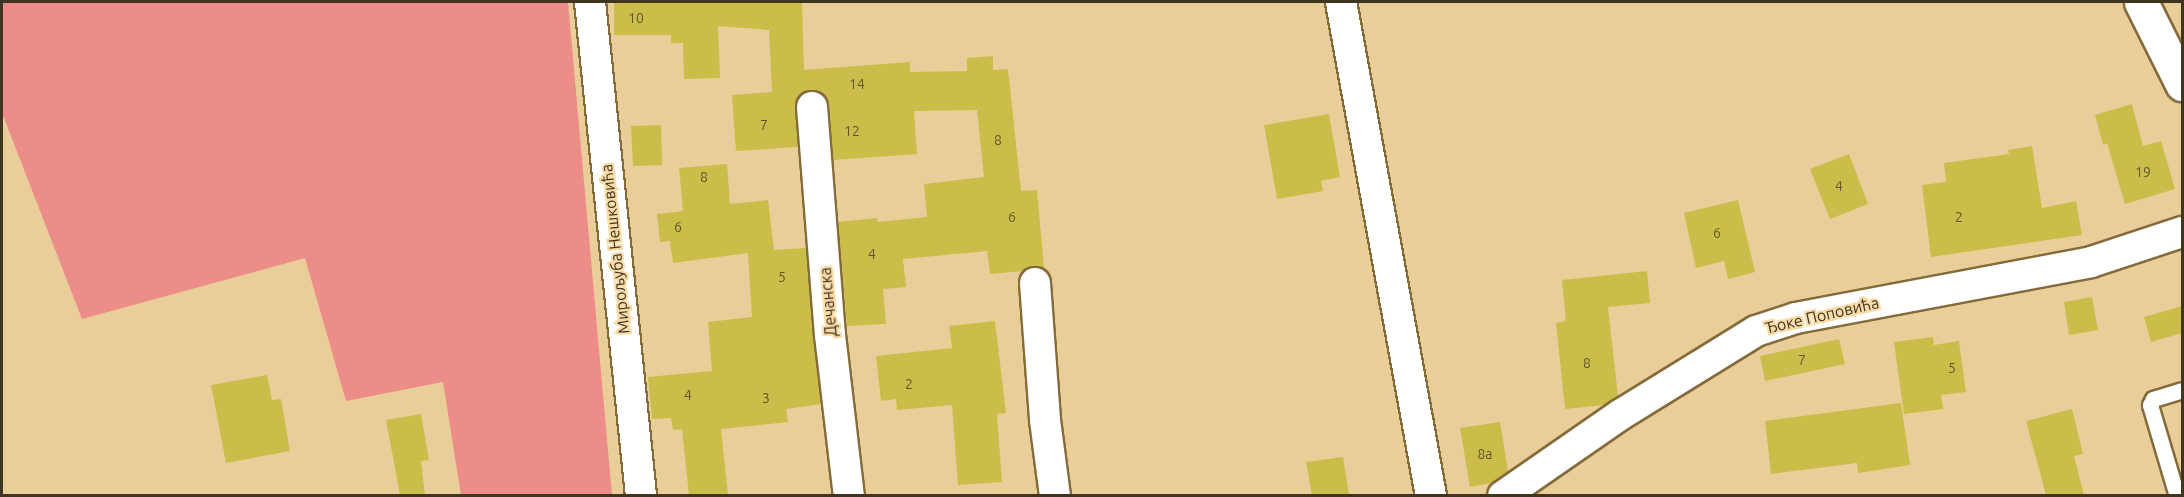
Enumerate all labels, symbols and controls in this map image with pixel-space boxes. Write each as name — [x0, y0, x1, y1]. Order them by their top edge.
house number: 10 — [628, 10, 644, 26]
house number: 14 — [849, 76, 865, 92]
house number: 7 — [760, 117, 768, 133]
house number: 12 — [844, 123, 860, 139]
house number: 8 — [994, 132, 1002, 148]
street label: Мирољуба Нешковића — [597, 163, 633, 335]
house number: 19 — [2135, 164, 2151, 180]
house number: 8 — [700, 169, 708, 185]
house number: 4 — [1835, 178, 1843, 194]
house number: 6 — [1008, 209, 1016, 225]
house number: 2 — [1955, 209, 1963, 225]
house number: 6 — [674, 219, 682, 235]
house number: 6 — [1713, 225, 1721, 241]
house number: 4 — [868, 246, 876, 262]
street label: Дечанска — [815, 266, 841, 338]
house number: 5 — [778, 269, 786, 285]
street label: Ђоке Поповића — [1763, 293, 1881, 337]
house number: 7 — [1798, 352, 1806, 368]
house number: 8 — [1583, 355, 1591, 371]
house number: 5 — [1948, 360, 1956, 376]
house number: 2 — [905, 376, 913, 392]
house number: 4 — [684, 387, 692, 403]
house number: 3 — [762, 390, 770, 406]
house number: 8a — [1477, 446, 1493, 462]

